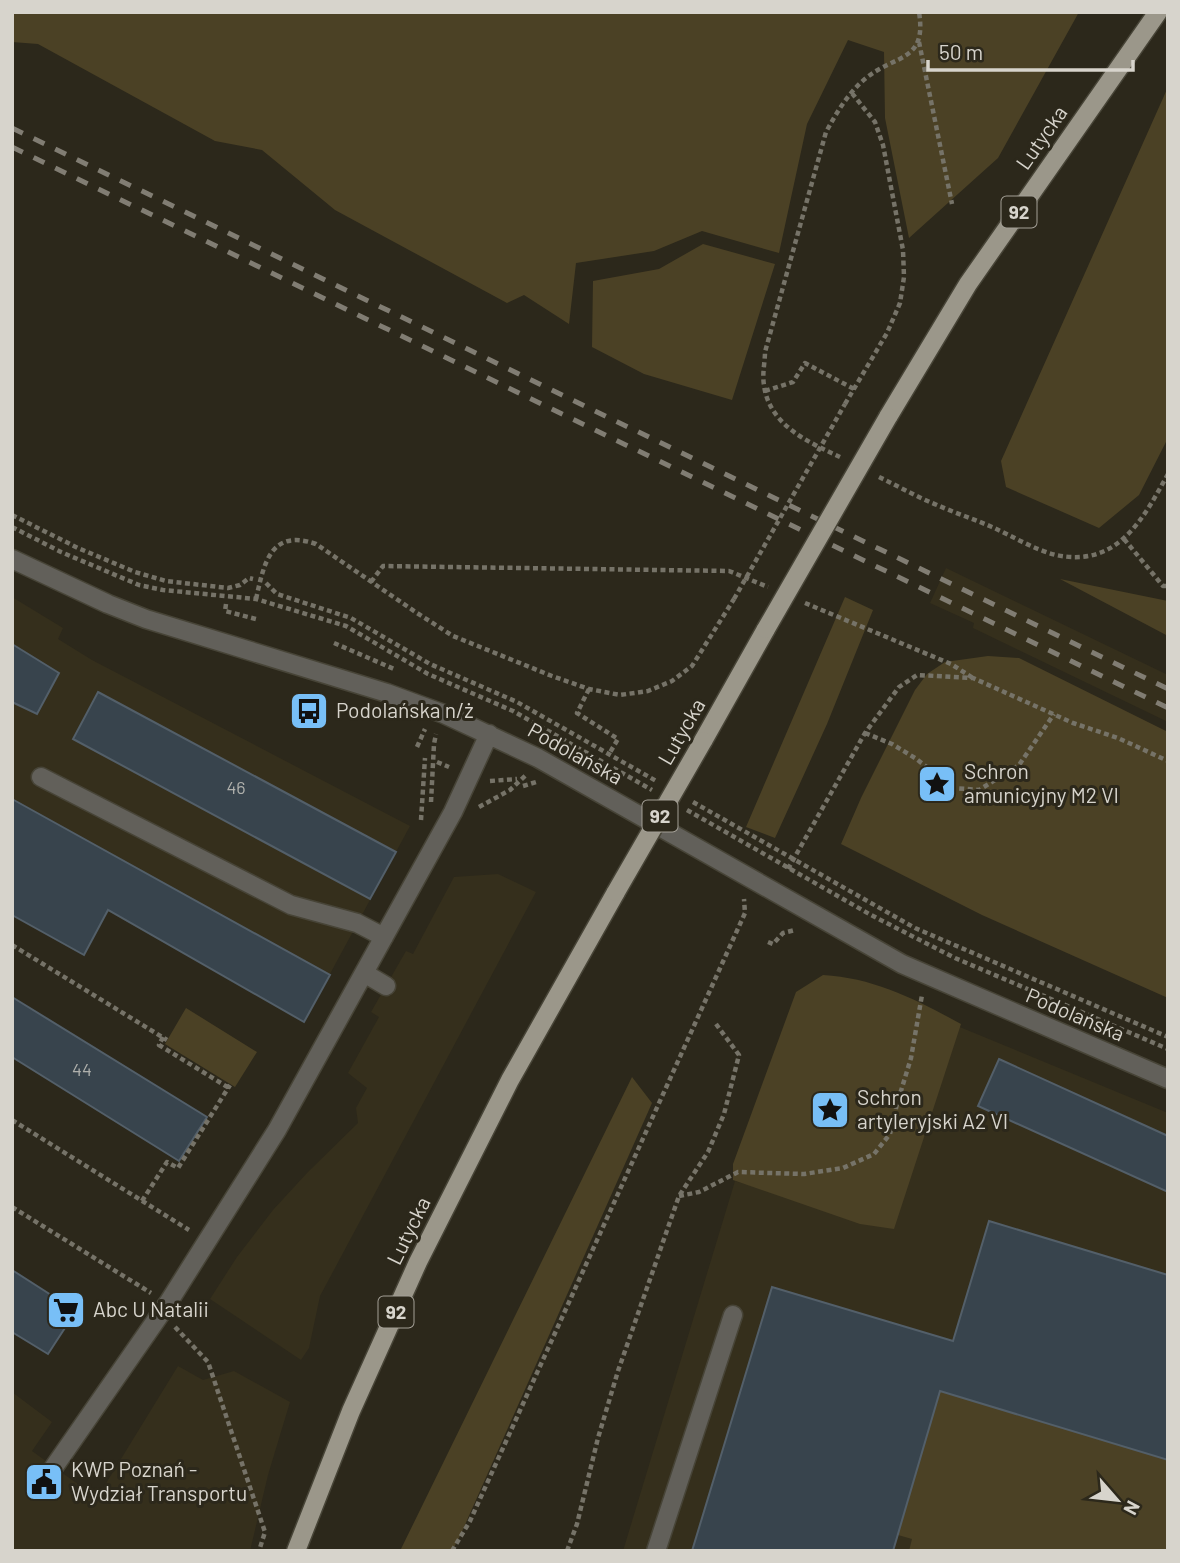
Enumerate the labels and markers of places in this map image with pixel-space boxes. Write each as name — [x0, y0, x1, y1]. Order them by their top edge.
bus stop icon: Podolańska n/ż — [288, 690, 330, 732]
place label: Podolańska n/ż — [336, 697, 474, 722]
place label: Schron amunicyjny M2 VI — [964, 758, 1119, 807]
place icon: Schron amunicyjny M2 VI — [916, 763, 958, 805]
place label: Schron artyleryjski A2 VI — [857, 1084, 1008, 1133]
place icon: Schron artyleryjski A2 VI — [809, 1089, 851, 1131]
supermarket icon: Abc U Natalii — [45, 1289, 87, 1331]
place label: Abc U Natalii — [93, 1296, 209, 1321]
place label: KWP Poznań - Wydział Transportu — [71, 1456, 247, 1505]
public building icon: KWP Poznań - Wydział Transportu — [23, 1461, 65, 1503]

